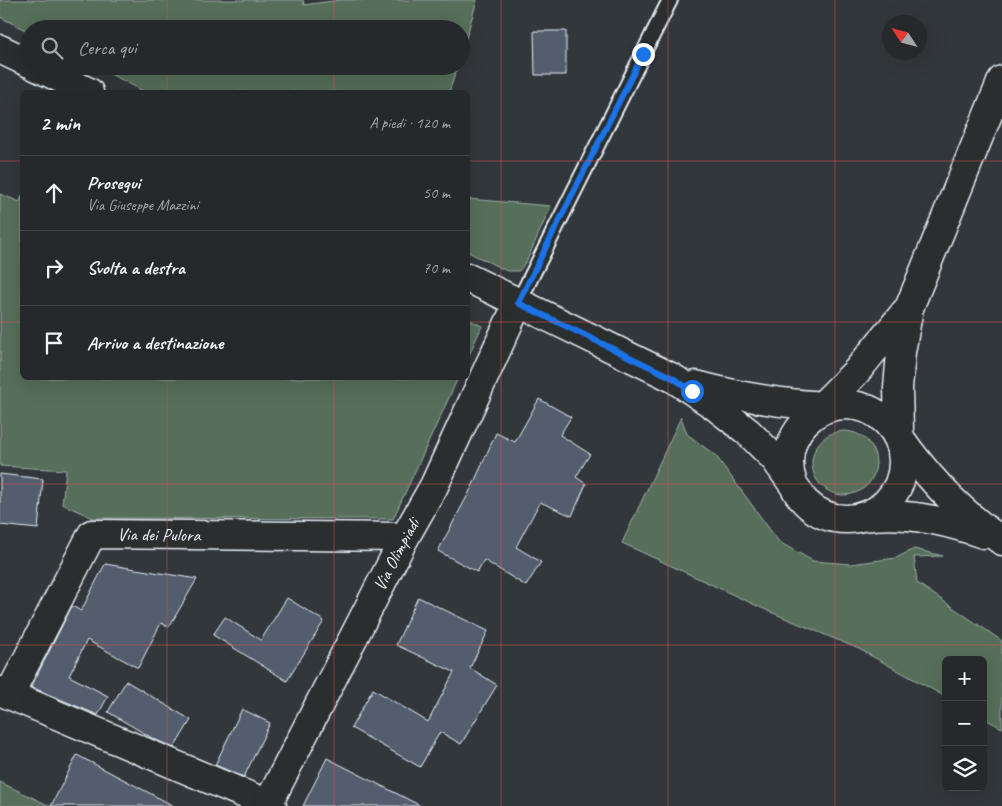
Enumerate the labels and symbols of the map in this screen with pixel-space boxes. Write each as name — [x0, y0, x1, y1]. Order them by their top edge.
north arrow — [882, 15, 927, 60]
route end — [632, 43, 655, 66]
route start — [681, 380, 704, 403]
street label: Via Olimpiadi — [368, 512, 426, 594]
street label: Via dei Pulora — [117, 523, 202, 546]

